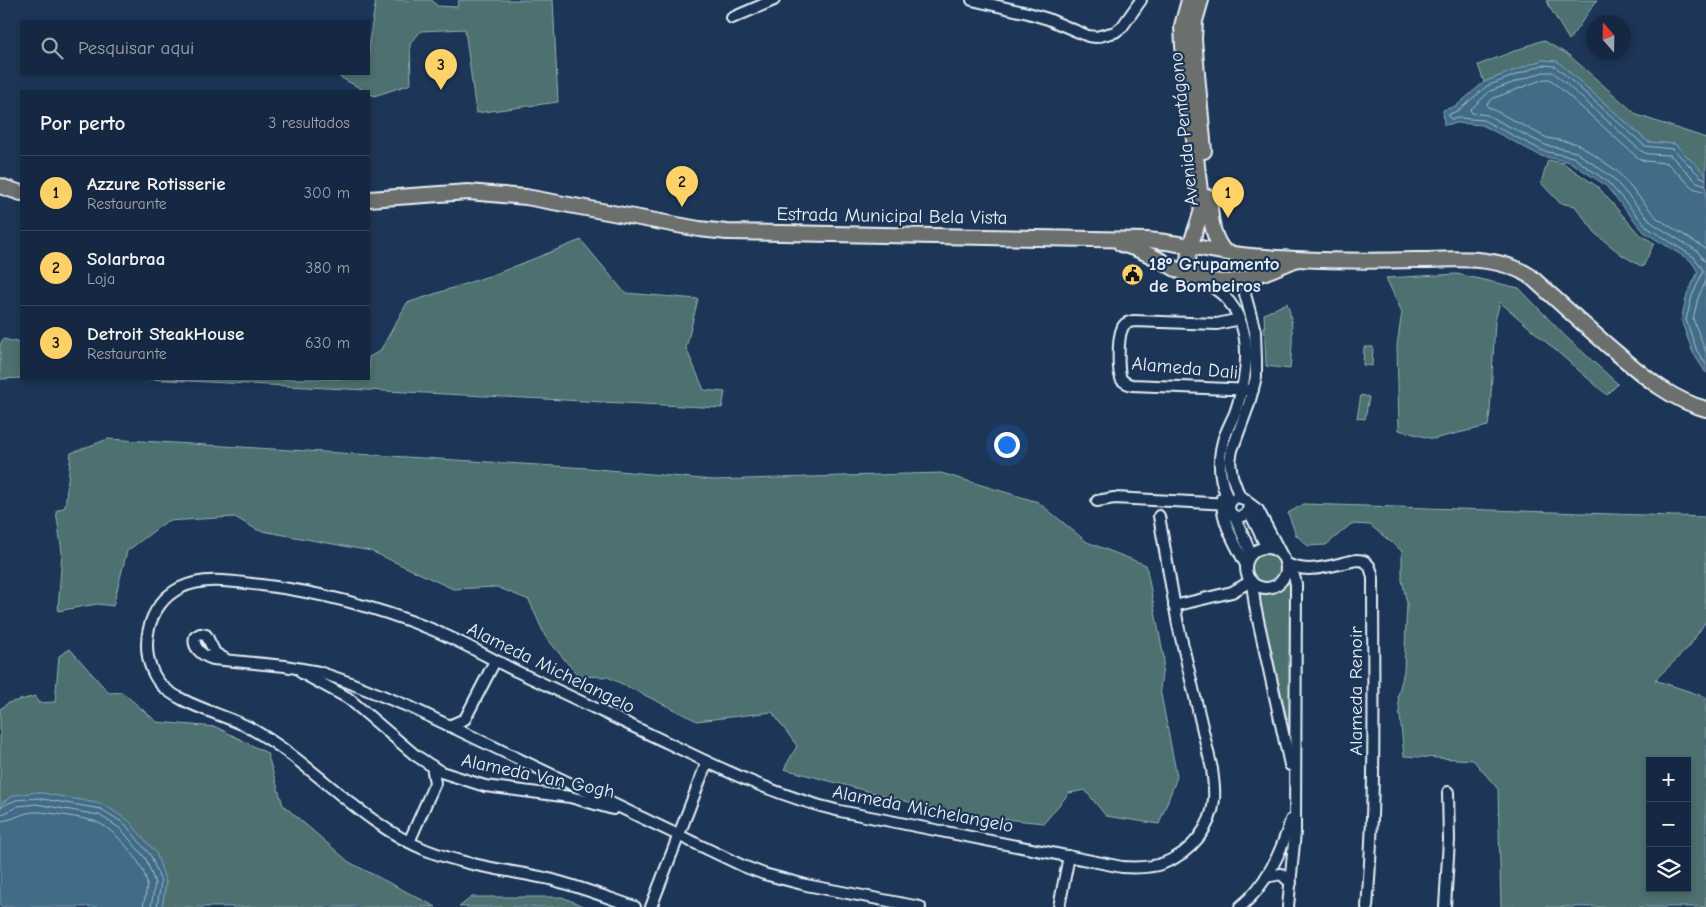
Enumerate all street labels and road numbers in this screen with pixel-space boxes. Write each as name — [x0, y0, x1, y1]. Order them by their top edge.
street label: Avenida Pentágono — [1165, 51, 1203, 207]
street label: Estrada Municipal Bela Vista — [776, 203, 1008, 229]
street label: Alameda Dali — [1131, 352, 1239, 384]
street label: Alameda Michelangelo — [464, 618, 638, 718]
street label: Alameda Renoir — [1345, 626, 1367, 756]
street label: Alameda Van Gogh — [459, 749, 617, 803]
street label: Alameda Michelangelo — [831, 781, 1015, 837]

